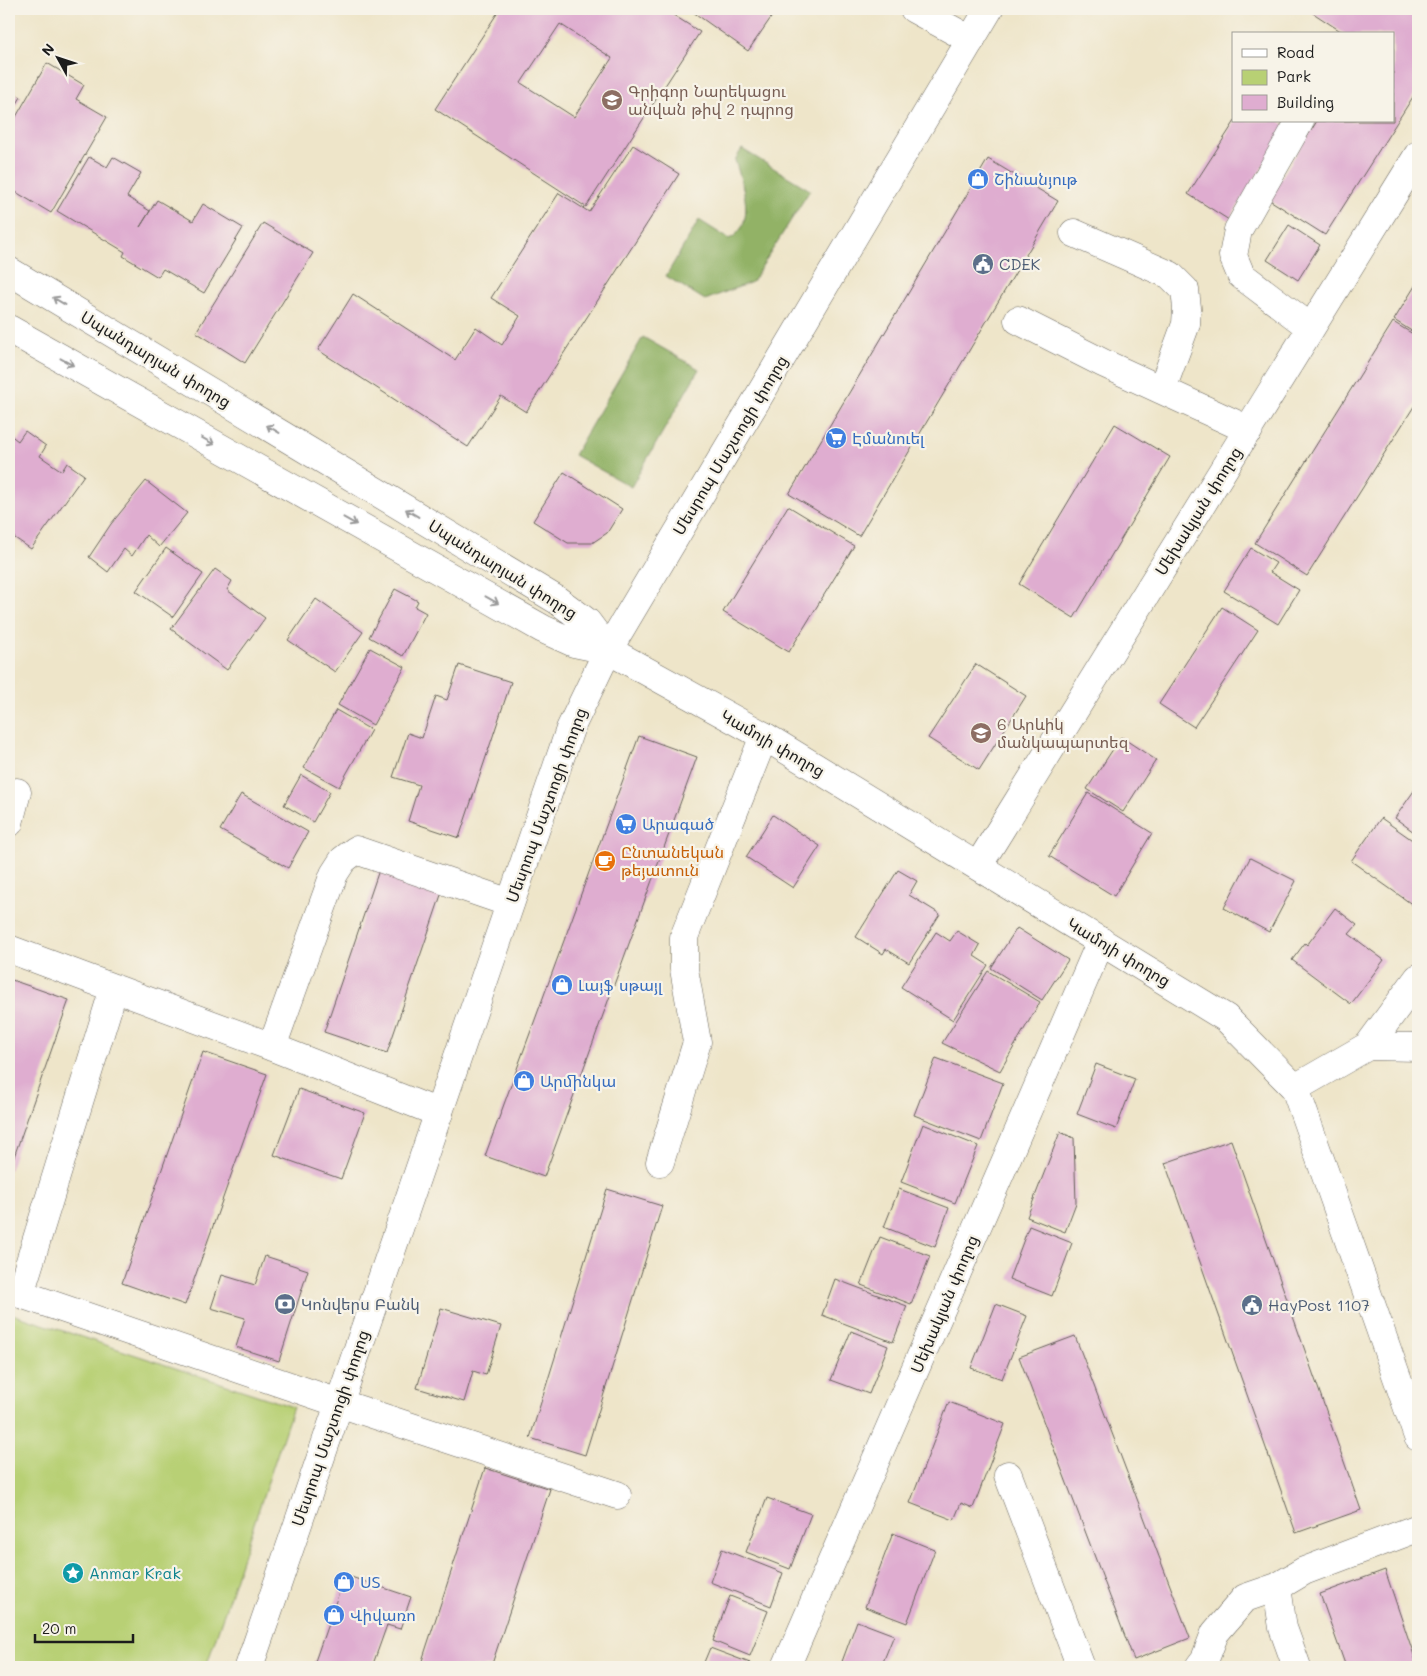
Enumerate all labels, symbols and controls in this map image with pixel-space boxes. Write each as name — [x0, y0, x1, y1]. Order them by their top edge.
north arrow — [32, 32, 82, 82]
legend — [1232, 32, 1394, 122]
text: N — [37, 39, 58, 60]
text: Road — [1277, 42, 1314, 62]
text: Park — [1277, 66, 1311, 86]
place label: Գրիգոր Նարեկացու անվան թիվ 2 դպրոց — [628, 80, 794, 119]
school or university icon: Գրիգոր Նարեկացու անվան թիվ 2 դպրոց — [600, 88, 624, 112]
text: Building — [1277, 92, 1334, 112]
shop icon: Շինանյութ — [966, 167, 990, 191]
place label: Շինանյութ — [994, 168, 1078, 189]
public building icon: CDEK — [971, 252, 995, 276]
place label: CDEK — [999, 253, 1041, 274]
one-way arrow — [52, 295, 66, 305]
street label: Սպանդարյան փողոց — [77, 305, 235, 412]
street label: Մեսրոպ Մաշտոցի փողոց — [667, 351, 792, 538]
one-way arrow — [59, 357, 74, 367]
one-way arrow — [267, 424, 281, 434]
supermarket icon: Էմանուել — [824, 426, 848, 450]
place label: Էմանուել — [852, 427, 925, 448]
one-way arrow — [201, 437, 215, 447]
street label: Մեխակյան փողոց — [1149, 442, 1246, 579]
one-way arrow — [406, 508, 420, 518]
street label: Սպանդարյան փողոց — [425, 514, 582, 623]
one-way arrow — [342, 516, 357, 526]
one-way arrow — [484, 595, 499, 605]
street label: Մեսրոպ Մաշտոցի փողոց — [500, 704, 591, 905]
street label: Կամոյի փողոց — [717, 704, 829, 781]
place label: 6 Արևիկ մանկապարտեզ — [997, 713, 1130, 752]
school or university icon: 6 Արևիկ մանկապարտեզ — [969, 721, 993, 745]
supermarket icon: Արագած — [614, 812, 638, 836]
place label: Արագած — [642, 813, 715, 834]
place label: Ընտանեկան թեյատուն — [621, 841, 724, 880]
cafe icon: Ընտանեկան թեյատուն — [593, 849, 617, 873]
street label: Կամոյի փողոց — [1064, 912, 1175, 991]
shop icon: Լայֆ սթայլ — [550, 973, 574, 997]
place label: Լայֆ սթայլ — [578, 974, 663, 995]
shop icon: Արմինկա — [512, 1069, 536, 1093]
place label: Արմինկա — [540, 1070, 616, 1091]
street label: Մեխակյան փողոց — [905, 1232, 982, 1376]
bank icon: Կոնվերս Բանկ — [273, 1292, 297, 1316]
place label: Կոնվերս Բանկ — [301, 1293, 420, 1314]
public building icon: HayPost 1107 — [1240, 1293, 1264, 1317]
place label: HayPost 1107 — [1268, 1294, 1370, 1315]
street label: Մեսրոպ Մաշտոցի փողոց — [286, 1327, 373, 1529]
place icon: Anmar Krak — [61, 1561, 85, 1585]
place label: Anmar Krak — [89, 1562, 181, 1583]
shop icon: ՍՏ — [332, 1570, 356, 1594]
place label: ՍՏ — [360, 1571, 381, 1592]
shop icon: Վիվառո — [322, 1603, 346, 1627]
place label: Վիվառո — [350, 1604, 416, 1625]
scale bar — [35, 1611, 132, 1643]
text: 20 m — [42, 1618, 76, 1638]

